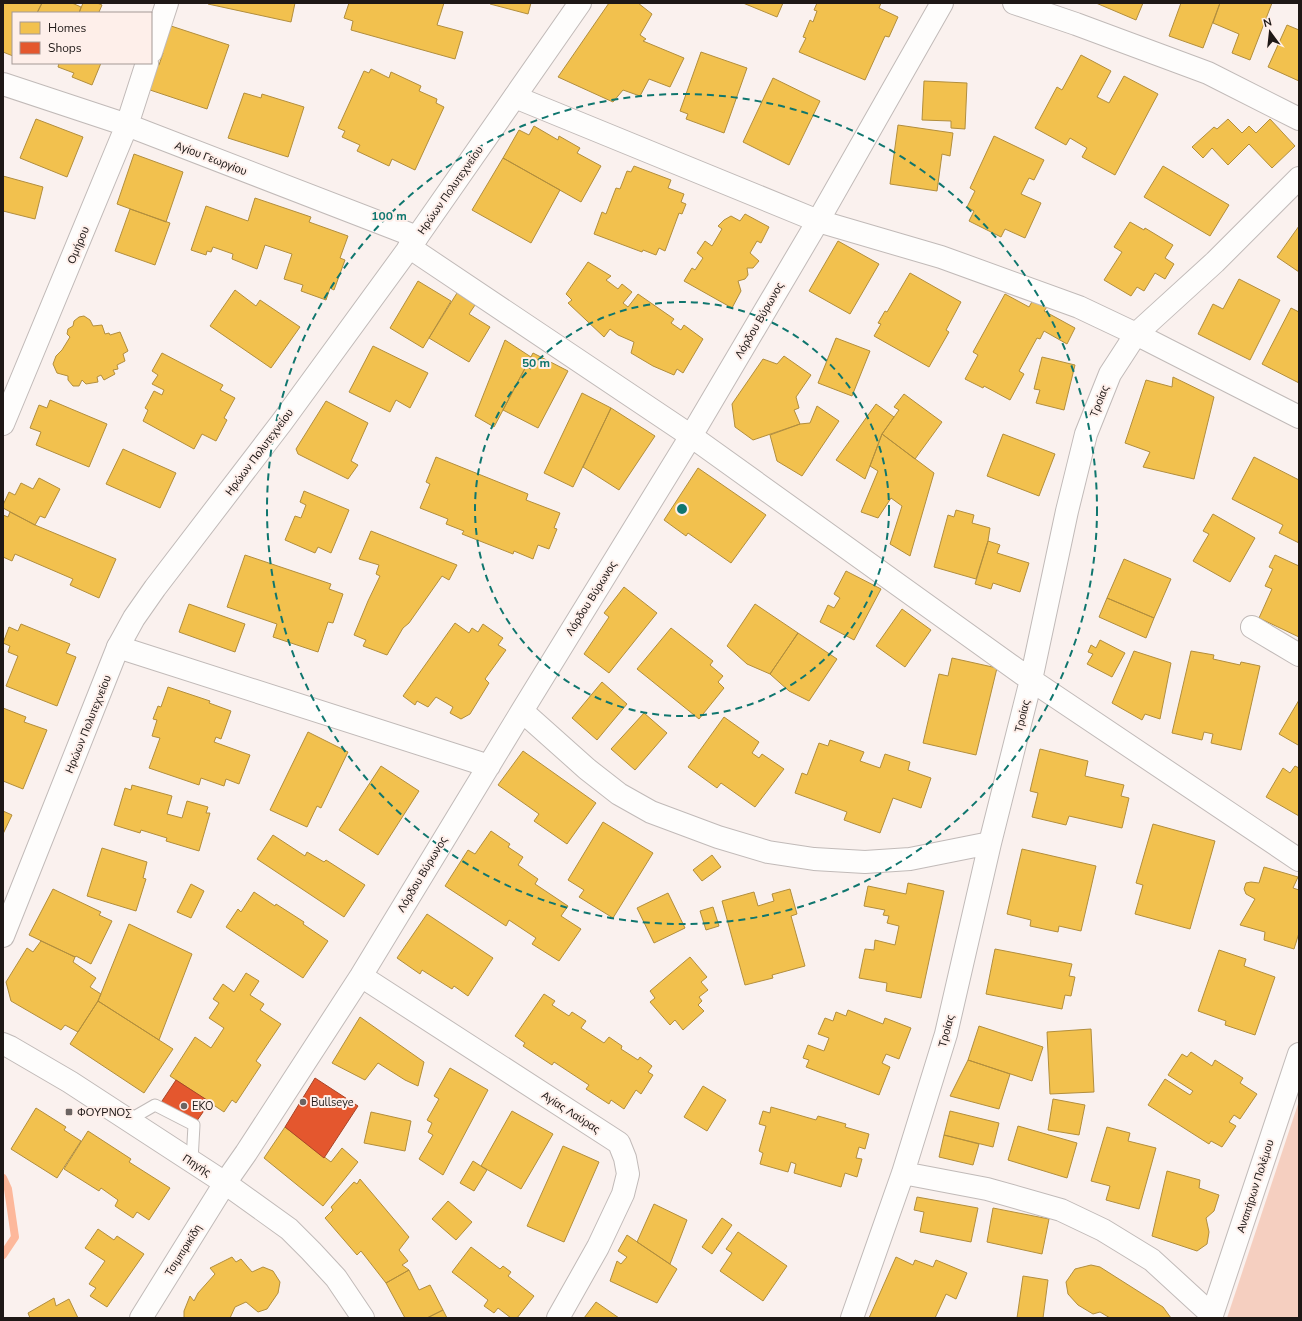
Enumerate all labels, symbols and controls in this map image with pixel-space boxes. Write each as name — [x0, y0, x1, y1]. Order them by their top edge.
legend — [12, 12, 152, 64]
north arrow — [1250, 12, 1290, 52]
text: N — [1262, 15, 1273, 31]
text: Homes — [48, 20, 86, 36]
text: Shops — [48, 40, 82, 56]
street label: Αγίου Γεωργίου — [173, 138, 249, 179]
street label: Ηρώων Πολυτεχνείου — [414, 143, 487, 238]
text: 100 m — [371, 208, 407, 224]
street label: Ομήρου — [64, 224, 93, 266]
street label: Λόρδου Βύρωνος — [731, 279, 787, 361]
text: 50 m — [522, 355, 550, 371]
street label: Τροίας — [1086, 383, 1113, 419]
street label: Ηρώων Πολυτεχνείου — [222, 406, 297, 499]
centre of rings — [675, 502, 689, 516]
street label: Λόρδου Βύρωνος — [562, 558, 621, 639]
street label: Ηρώων Πολυτεχνείου — [62, 673, 115, 776]
street label: Τροίας — [1011, 698, 1034, 734]
street label: Λόρδου Βύρωνος — [394, 834, 451, 915]
street label: Τροίας — [935, 1013, 958, 1049]
street label: Αγίας Λαύρας — [538, 1088, 603, 1137]
place label: Bullseye — [311, 1095, 354, 1110]
marker: Bullseye — [298, 1097, 308, 1107]
place label: EKO — [192, 1099, 213, 1114]
marker: EKO — [179, 1101, 189, 1111]
place label: ΦΟΥΡΝΟΣ — [77, 1105, 132, 1120]
marker: ΦΟΥΡΝΟΣ — [64, 1107, 74, 1117]
street label: Αναπήρων Πολέμου — [1233, 1138, 1278, 1235]
street label: Πηγής — [180, 1151, 214, 1180]
street label: Τσιμπιρικίδη — [162, 1221, 205, 1279]

